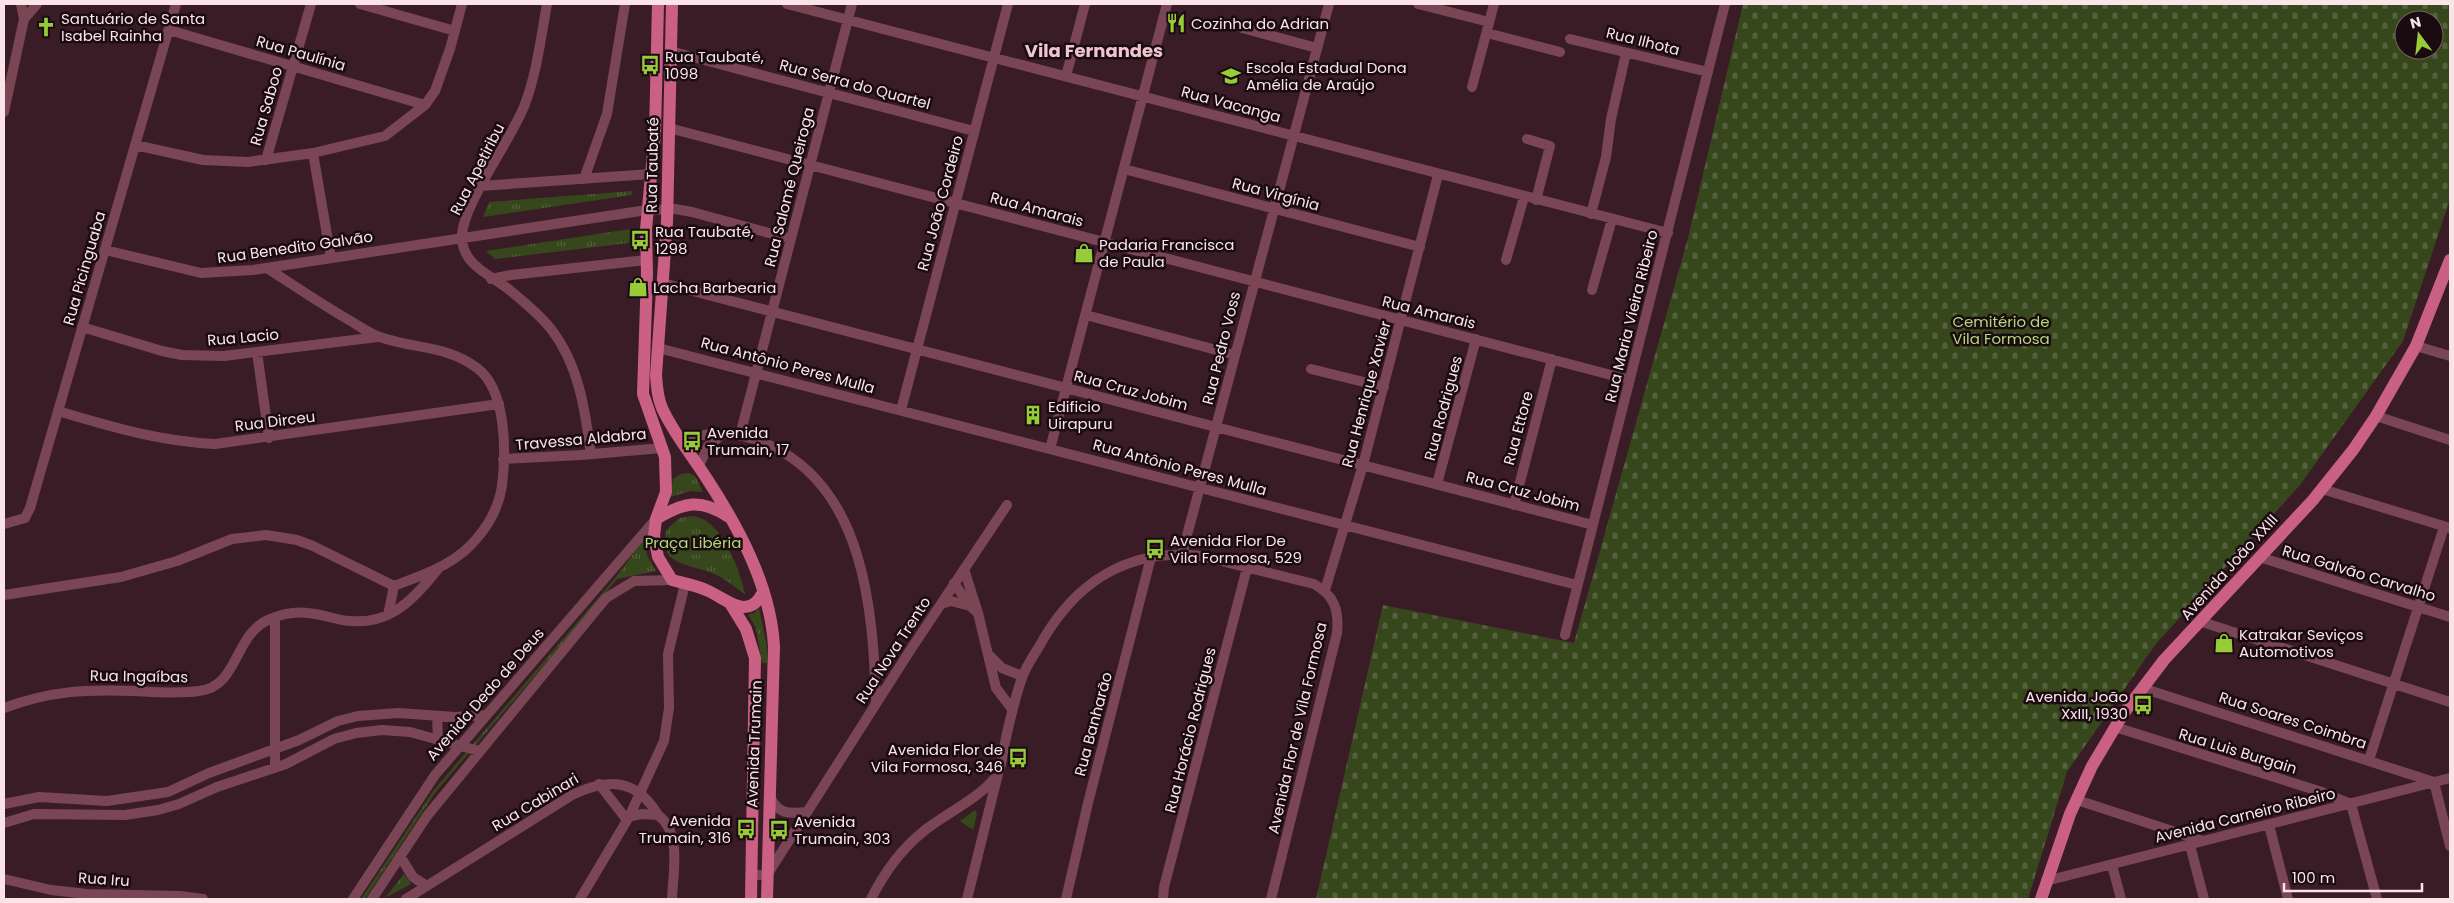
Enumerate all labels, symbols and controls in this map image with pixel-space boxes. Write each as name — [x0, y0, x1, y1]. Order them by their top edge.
place label: Santuário de Santa Isabel Rainha — [61, 8, 205, 46]
north arrow — [2394, 10, 2444, 60]
text: N — [2408, 11, 2423, 33]
restaurant icon: Cozinha do Adrian — [1165, 12, 1187, 34]
place label: Cozinha do Adrian — [1191, 13, 1329, 34]
church icon: Santuário de Santa Isabel Rainha — [35, 16, 57, 38]
street label: Rua Ilhota — [1604, 22, 1682, 60]
street label: Rua Paulínia — [254, 30, 348, 76]
district label: Vila Fernandes — [1025, 38, 1163, 63]
place label: Rua Taubaté, 1098 — [665, 46, 764, 84]
bus stop icon: Rua Taubaté, 1098 — [639, 54, 661, 76]
street label: Rua Serra do Quartel — [777, 54, 933, 114]
place label: Escola Estadual Dona Amélia de Araújo — [1246, 57, 1407, 95]
street label: Rua Saboo — [245, 64, 287, 148]
school or university icon: Escola Estadual Dona Amélia de Araújo — [1220, 65, 1242, 87]
street label: Rua Vacanga — [1179, 81, 1283, 127]
street label: Rua Salomé Queiroga — [759, 105, 819, 269]
street label: Rua Taubaté — [641, 117, 663, 213]
street label: Rua Apetiribu — [445, 119, 509, 219]
street label: Rua João Cordeiro — [912, 133, 968, 273]
street label: Rua Virgínia — [1230, 172, 1322, 216]
street label: Rua Amarais — [988, 186, 1086, 232]
street label: Rua Picinguaba — [58, 208, 110, 328]
place label: Rua Taubaté, 1298 — [655, 221, 754, 259]
street label: Rua Benedito Galvão — [216, 226, 374, 268]
street label: Rua Maria Vieira Ribeiro — [1599, 228, 1663, 404]
bus stop icon: Rua Taubaté, 1298 — [629, 229, 651, 251]
place label: Padaria Francisca de Paula — [1099, 234, 1234, 272]
shop icon: Padaria Francisca de Paula — [1073, 242, 1095, 264]
shop icon: Lacha Barbearia — [627, 276, 649, 298]
place label: Lacha Barbearia — [653, 277, 776, 298]
street label: Rua Pedro Voss — [1197, 289, 1245, 407]
street label: Rua Amarais — [1380, 290, 1478, 334]
park label: Cemitério de Vila Formosa — [1952, 311, 2050, 349]
street label: Rua Henrique Xavier — [1336, 318, 1396, 470]
street label: Rua Lacio — [206, 323, 280, 351]
street label: Rua Antônio Peres Mulla — [699, 332, 877, 398]
street label: Rua Rodrigues — [1419, 353, 1467, 463]
street label: Rua Cruz Jobim — [1072, 365, 1190, 415]
street label: Rua Ettore — [1498, 389, 1538, 467]
place label: Edificio Uirapuru — [1048, 396, 1113, 434]
building icon: Edificio Uirapuru — [1022, 404, 1044, 426]
street label: Rua Dirceu — [234, 406, 316, 436]
place label: Avenida Trumain, 17 — [707, 422, 789, 460]
street label: Travessa Aldabra — [515, 423, 647, 455]
bus stop icon: Avenida Trumain, 17 — [681, 430, 703, 452]
street label: Rua Antônio Peres Mulla — [1091, 434, 1269, 500]
street label: Rua Cruz Jobim — [1464, 466, 1582, 516]
street label: Avenida João XXIII — [2176, 509, 2282, 625]
place label: Avenida Flor De Vila Formosa, 529 — [1170, 530, 1302, 568]
park label: Praça Libéria — [645, 532, 741, 553]
bus stop icon: Avenida Flor De Vila Formosa, 529 — [1144, 538, 1166, 560]
street label: Rua Galvão Carvalho — [2280, 540, 2438, 606]
street label: Rua Nova Trento — [851, 593, 935, 707]
street label: Avenida Flor de Vila Formosa — [1262, 620, 1332, 836]
street label: Avenida Dedo de Deus — [421, 623, 549, 765]
place label: Katrakar Seviços Automotivos — [2239, 624, 2364, 662]
shop icon: Katrakar Seviços Automotivos — [2213, 632, 2235, 654]
street label: Rua Horácio Rodrigues — [1159, 645, 1221, 815]
street label: Rua Ingaíbas — [90, 665, 188, 687]
street label: Rua Banharão — [1069, 670, 1117, 778]
street label: Avenida Trumain — [741, 680, 767, 808]
place label: Avenida João XxIII, 1930 — [2025, 686, 2128, 724]
street label: Rua Soares Coimbra — [2216, 686, 2370, 754]
bus stop icon: Avenida João XxIII, 1930 — [2132, 694, 2154, 716]
street label: Rua Luis Burgain — [2176, 723, 2300, 779]
place label: Avenida Flor de Vila Formosa, 346 — [871, 739, 1003, 777]
bus stop icon: Avenida Flor de Vila Formosa, 346 — [1007, 747, 1029, 769]
street label: Rua Cabinari — [488, 768, 582, 836]
street label: Avenida Carneiro Ribeiro — [2152, 782, 2338, 848]
place label: Avenida Trumain, 316 — [639, 810, 731, 848]
place label: Avenida Trumain, 303 — [794, 811, 890, 849]
bus stop icon: Avenida Trumain, 316 — [735, 818, 757, 840]
bus stop icon: Avenida Trumain, 303 — [768, 819, 790, 841]
scale bar — [2284, 860, 2422, 892]
street label: Rua Iru — [77, 867, 131, 891]
text: 100 m — [2292, 867, 2335, 888]

